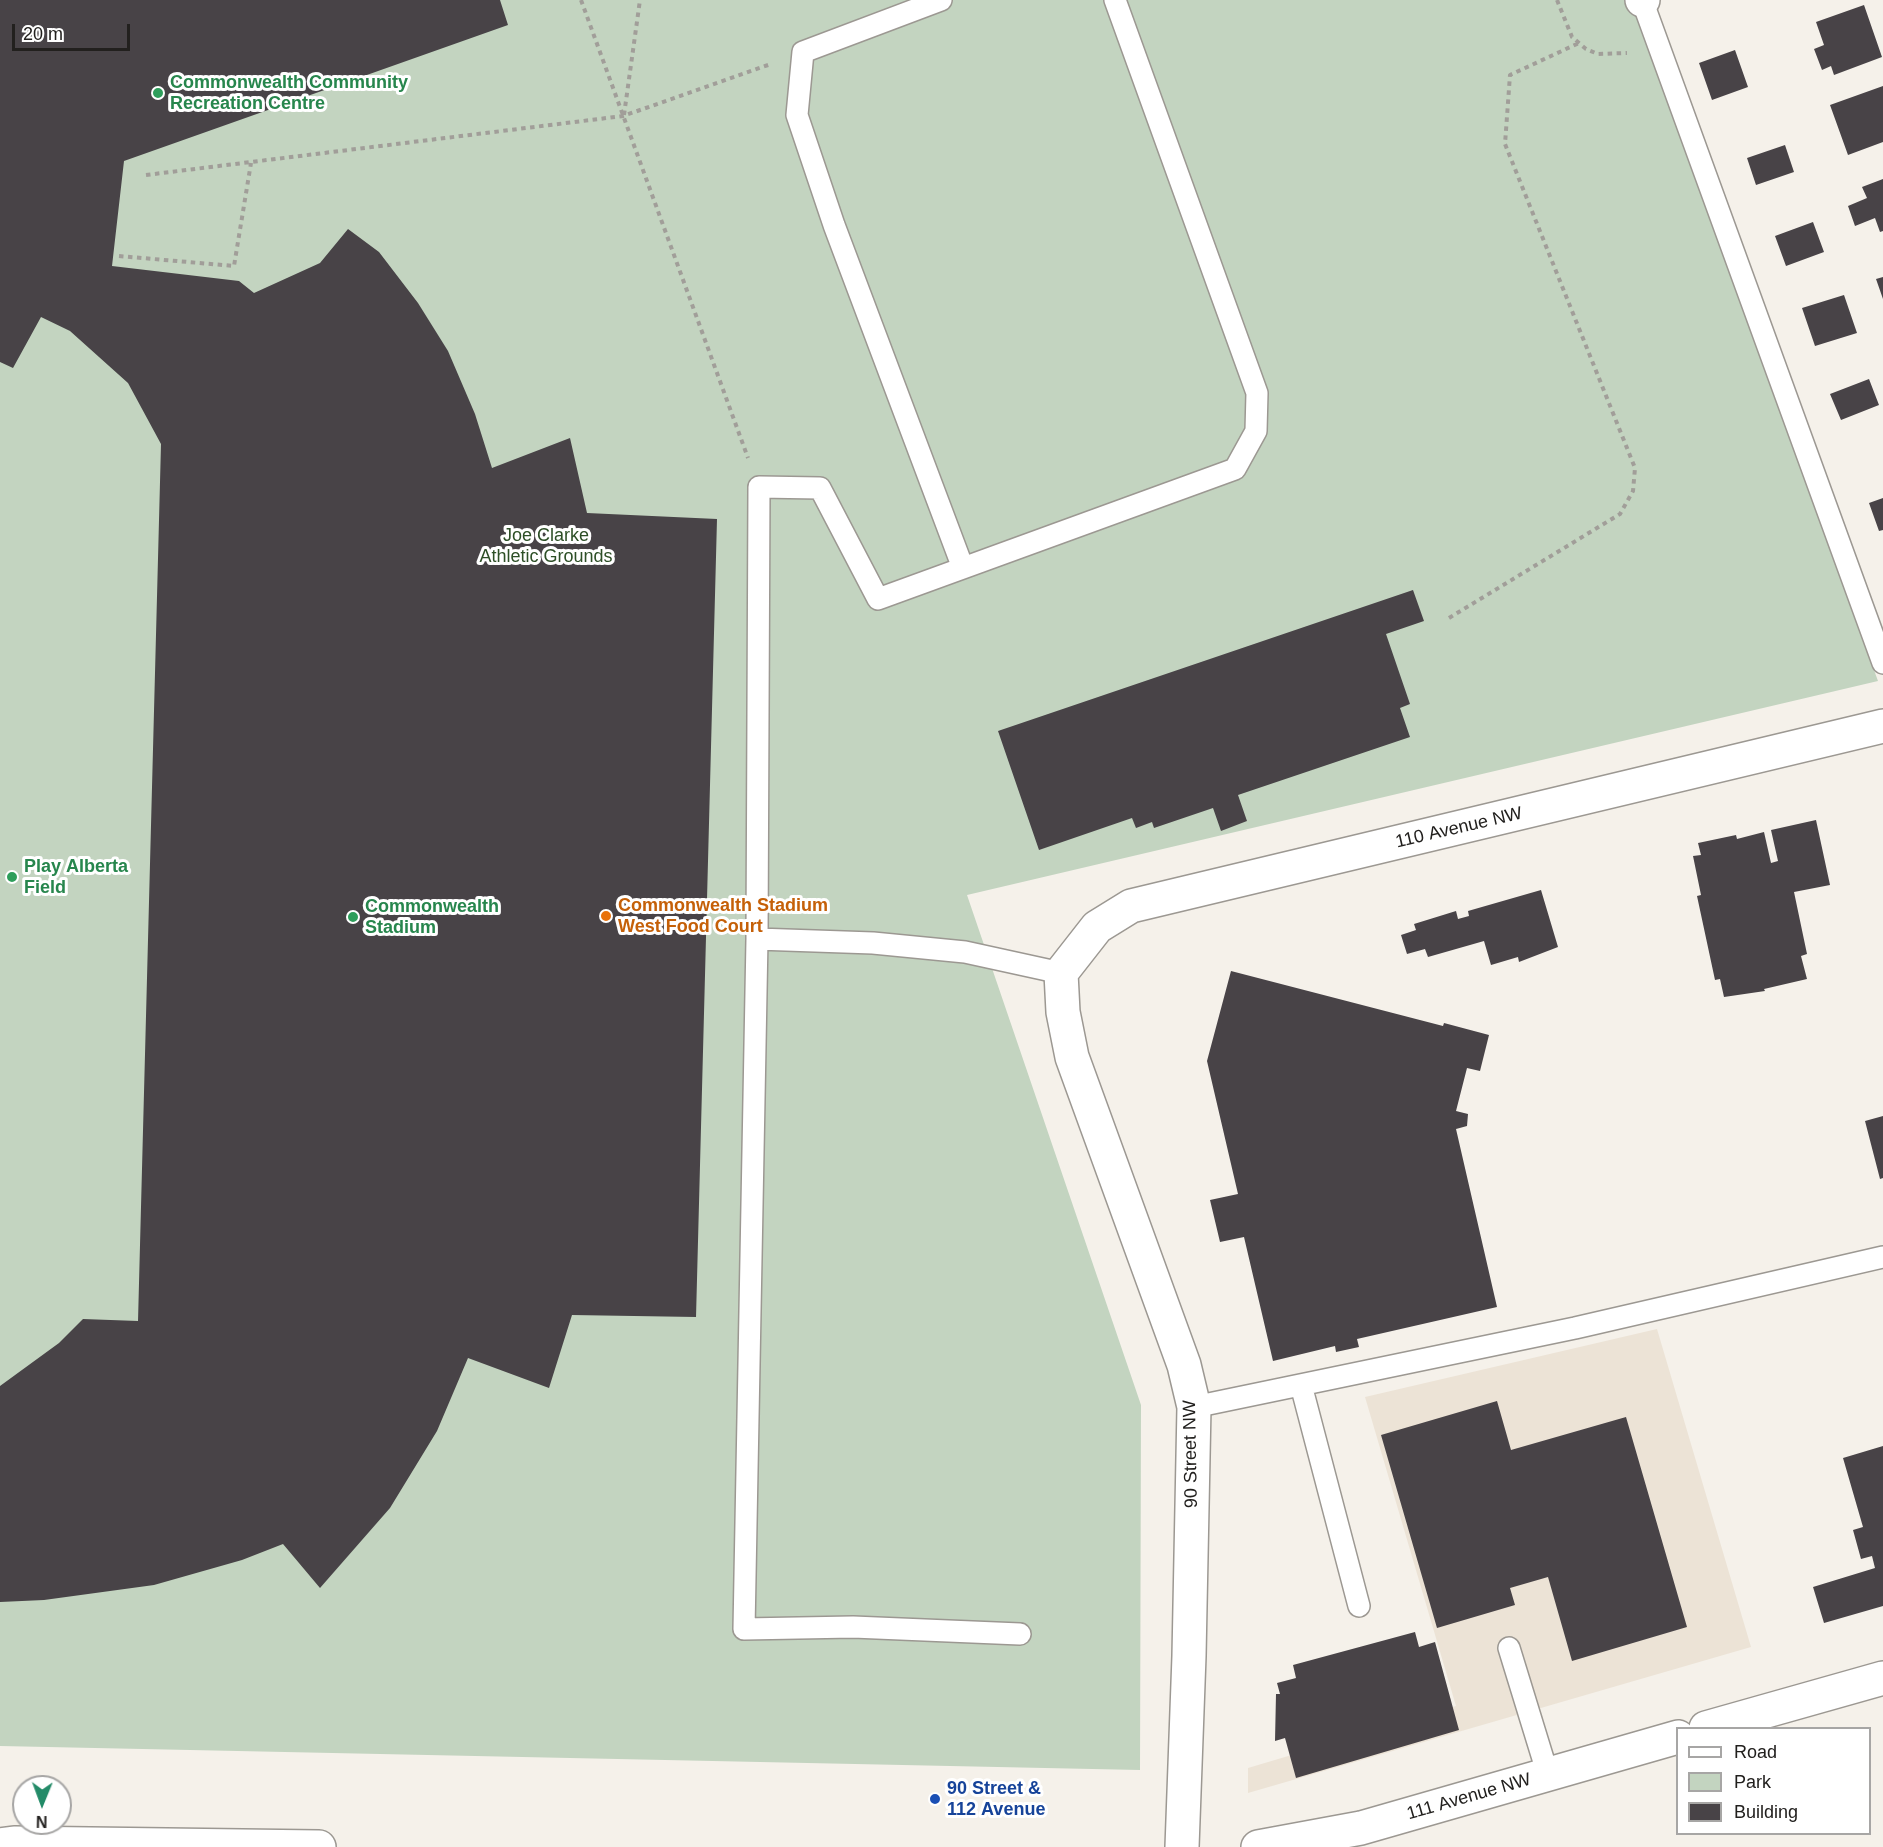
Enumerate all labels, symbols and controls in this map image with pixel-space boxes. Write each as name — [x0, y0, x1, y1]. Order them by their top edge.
scale bar — [15, 12, 134, 50]
text: 20 m — [23, 24, 63, 44]
place label: Commonwealth Community Recreation Centre — [170, 72, 408, 115]
marker: Commonwealth Community Recreation Centre — [151, 86, 165, 100]
park label: Joe Clarke Athletic Grounds — [479, 525, 613, 568]
street label: 110 Avenue NW — [1394, 803, 1524, 853]
place label: Play Alberta Field — [24, 856, 128, 898]
marker: Play Alberta Field — [5, 870, 19, 884]
place label: Commonwealth Stadium West Food Court — [618, 895, 828, 938]
place label: Commonwealth Stadium — [365, 896, 499, 938]
marker: Commonwealth Stadium West Food Court — [599, 909, 613, 923]
marker: Commonwealth Stadium — [346, 910, 360, 924]
street label: 90 Street NW — [1179, 1400, 1203, 1508]
legend — [1676, 1727, 1871, 1835]
text: Road — [1734, 1742, 1777, 1762]
street label: 111 Avenue NW — [1404, 1769, 1534, 1825]
text: Park — [1734, 1772, 1771, 1792]
north arrow — [12, 1775, 72, 1835]
place label: 90 Street & 112 Avenue — [947, 1778, 1045, 1820]
marker: 90 Street & 112 Avenue — [928, 1792, 942, 1806]
text: Building — [1734, 1802, 1798, 1822]
text: N — [36, 1813, 48, 1830]

